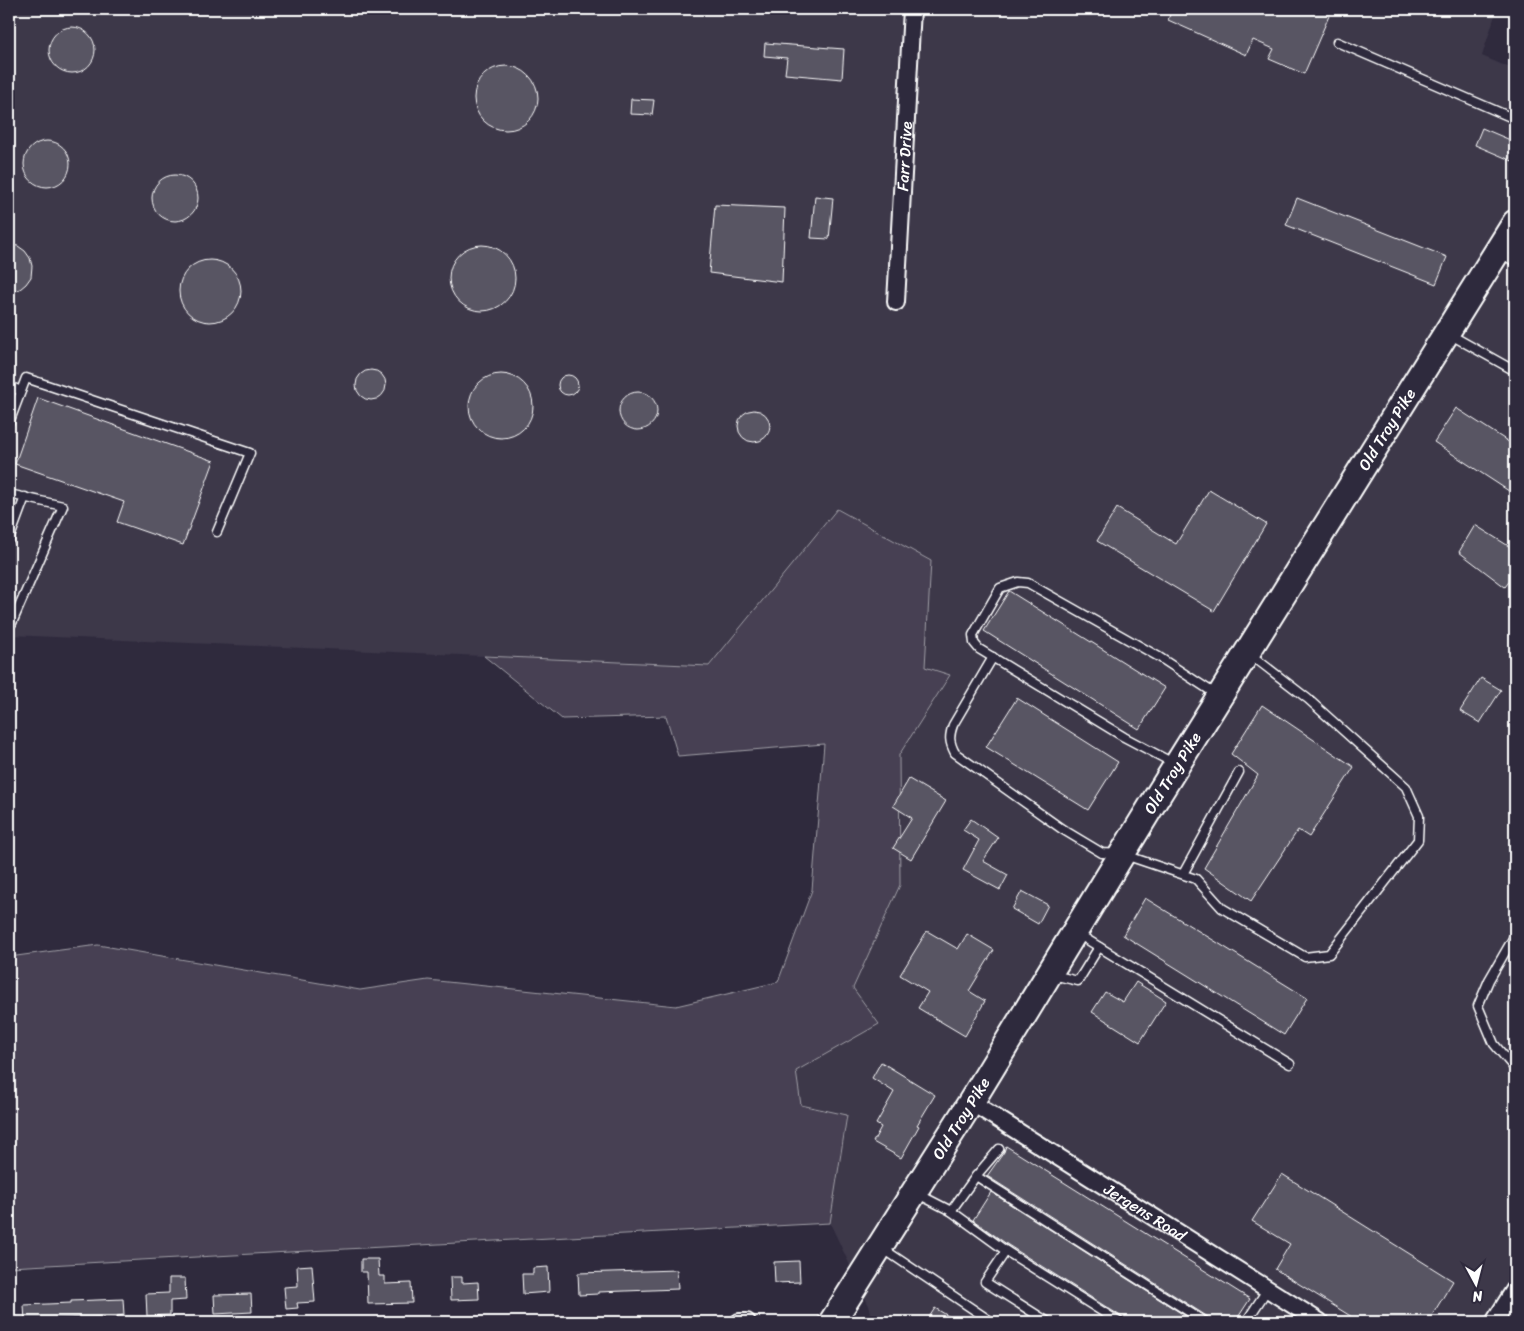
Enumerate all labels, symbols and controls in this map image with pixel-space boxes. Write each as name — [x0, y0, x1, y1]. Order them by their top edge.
street label: Farr Drive — [888, 120, 920, 192]
street label: Old Troy Pike — [1350, 382, 1423, 476]
street label: Old Troy Pike — [1135, 725, 1209, 820]
street label: Old Troy Pike — [924, 1071, 998, 1165]
street label: Jergens Road — [1097, 1174, 1194, 1250]
north arrow — [1452, 1258, 1502, 1308]
text: N — [1471, 1283, 1485, 1309]

